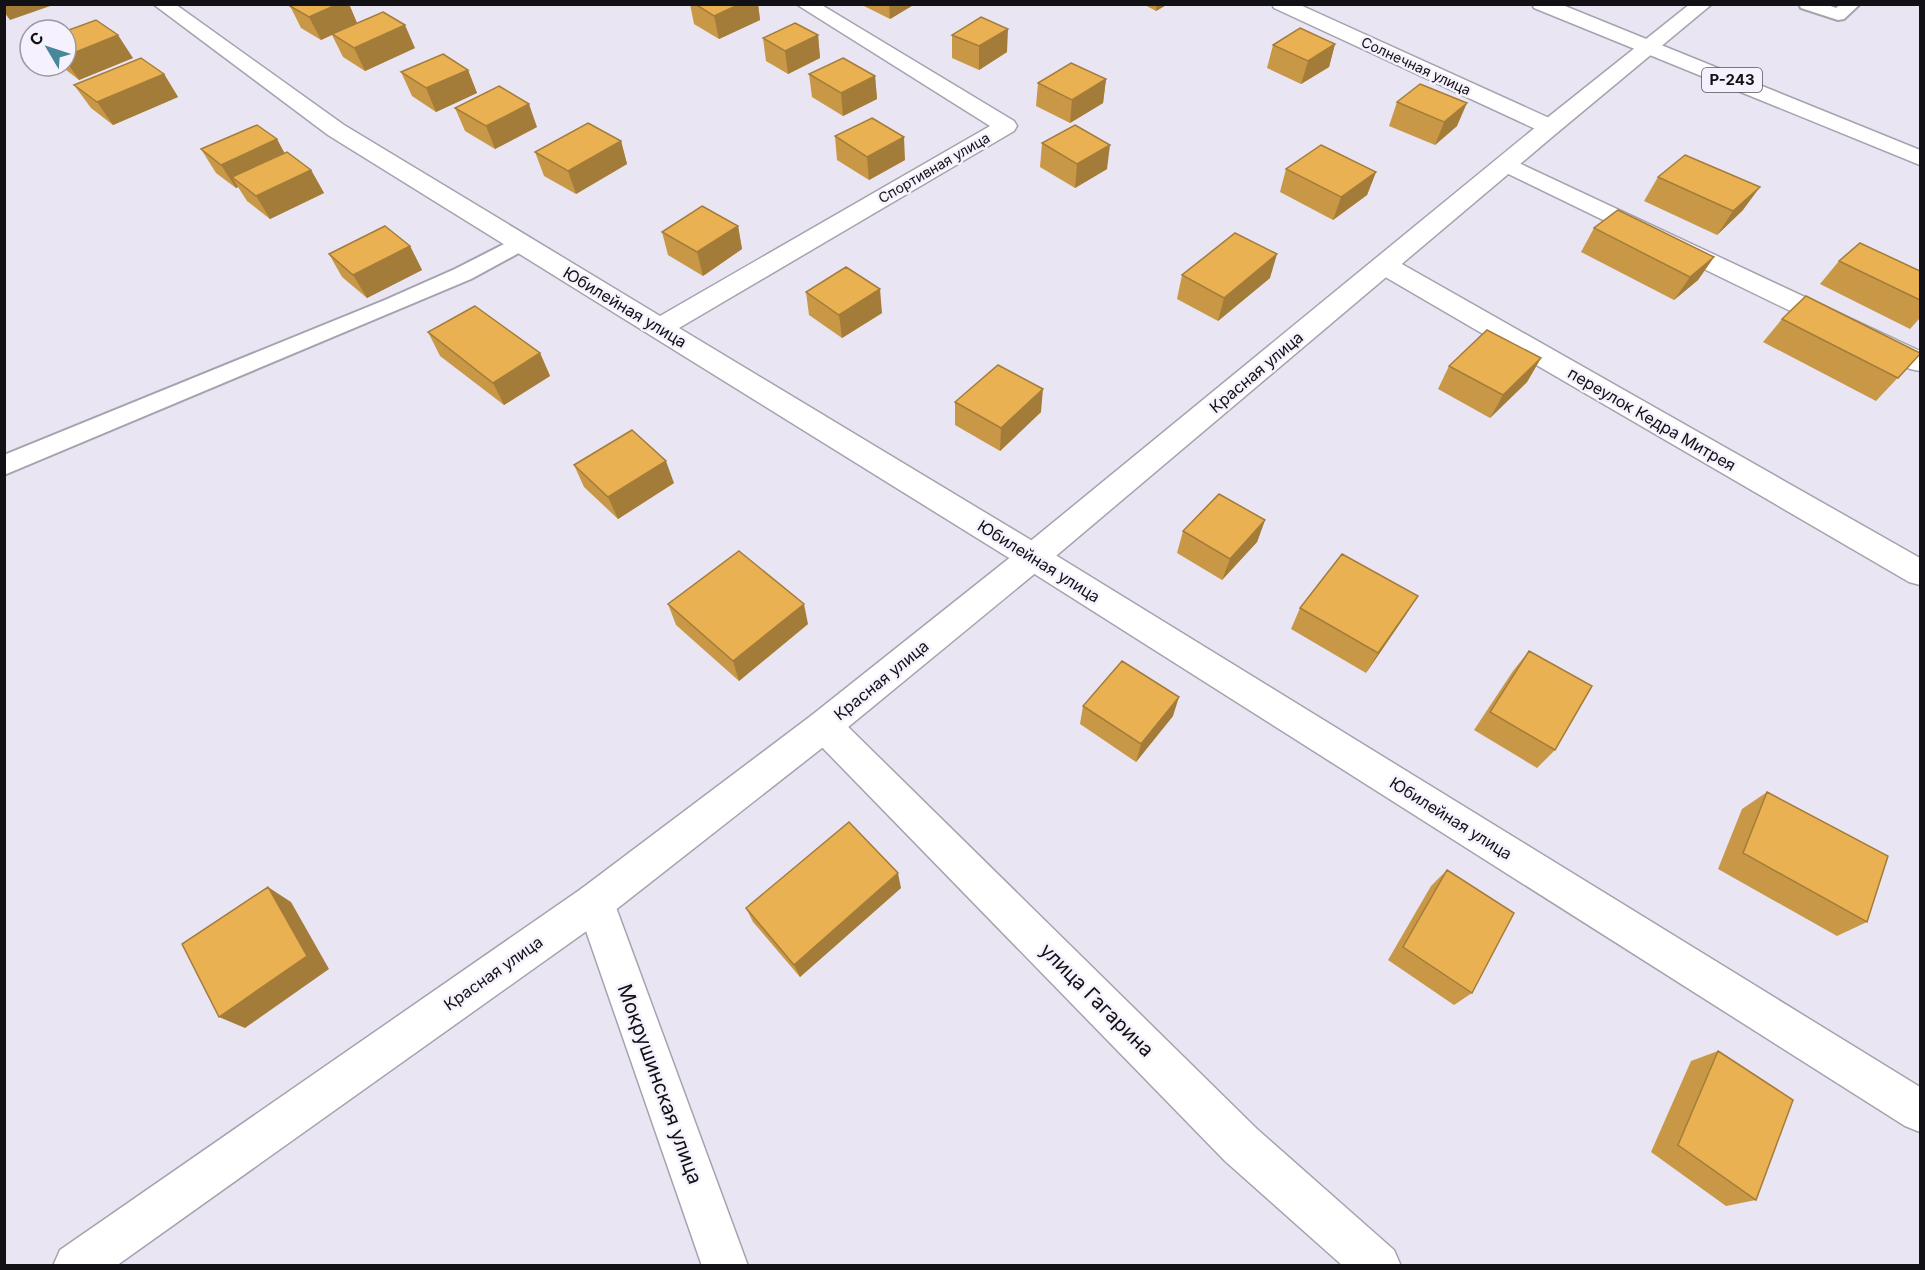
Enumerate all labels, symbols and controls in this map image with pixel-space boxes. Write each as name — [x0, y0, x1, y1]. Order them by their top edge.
north arrow — [18, 18, 78, 78]
text: С — [25, 28, 48, 49]
street label: Солнечная улица — [1359, 33, 1474, 98]
road number: Р-243 — [1702, 68, 1762, 92]
street label: Спортивная улица — [875, 129, 993, 206]
street label: Юбилейная улица — [560, 262, 690, 352]
street label: Красная улица — [1205, 327, 1307, 417]
street label: переулок Кедра Митрея — [1565, 363, 1739, 475]
street label: Юбилейная улица — [974, 515, 1104, 607]
street label: Красная улица — [830, 636, 932, 724]
street label: Юбилейная улица — [1386, 772, 1516, 864]
street label: Красная улица — [440, 932, 546, 1014]
street label: улица Гагарина — [1035, 938, 1159, 1062]
street label: Мокрушинская улица — [613, 981, 707, 1187]

